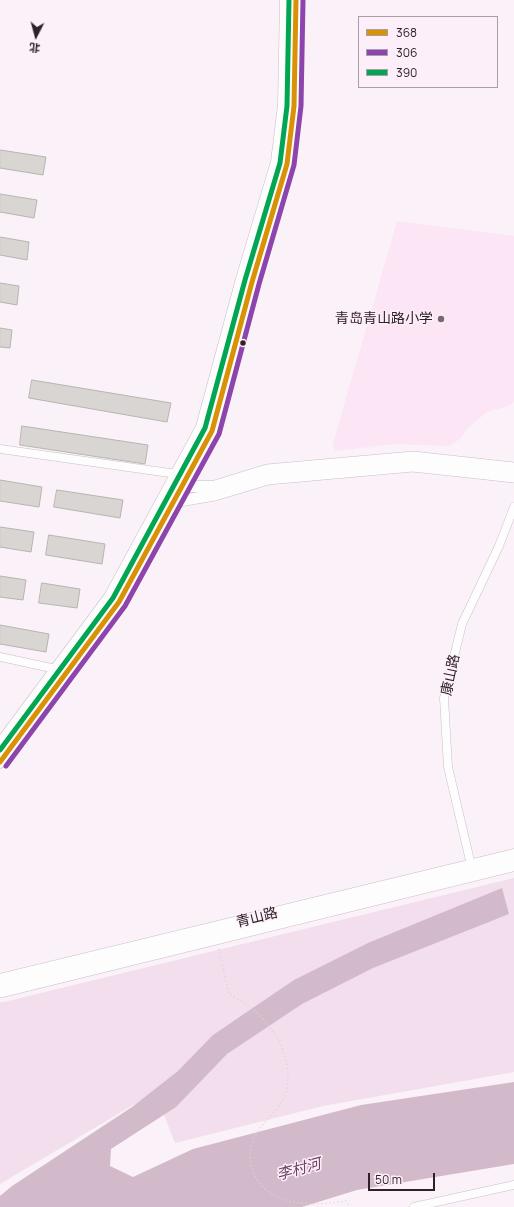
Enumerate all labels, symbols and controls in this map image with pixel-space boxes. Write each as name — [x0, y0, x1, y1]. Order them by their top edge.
north arrow — [16, 16, 56, 56]
legend — [358, 16, 498, 88]
text: 368 — [396, 24, 417, 41]
text: 北 — [28, 40, 41, 56]
text: 306 — [396, 44, 417, 61]
text: 390 — [396, 64, 417, 81]
place label: 青岛青山路小学 — [335, 311, 433, 327]
marker: 青岛青山路小学 — [436, 314, 446, 324]
unlabelled marker — [238, 338, 248, 348]
street label: 康山路 — [438, 653, 464, 697]
street label: 青山路 — [235, 905, 279, 931]
water label: 李村河 — [275, 1155, 323, 1185]
scale bar — [370, 1165, 437, 1191]
text: 50 m — [375, 1171, 402, 1188]

